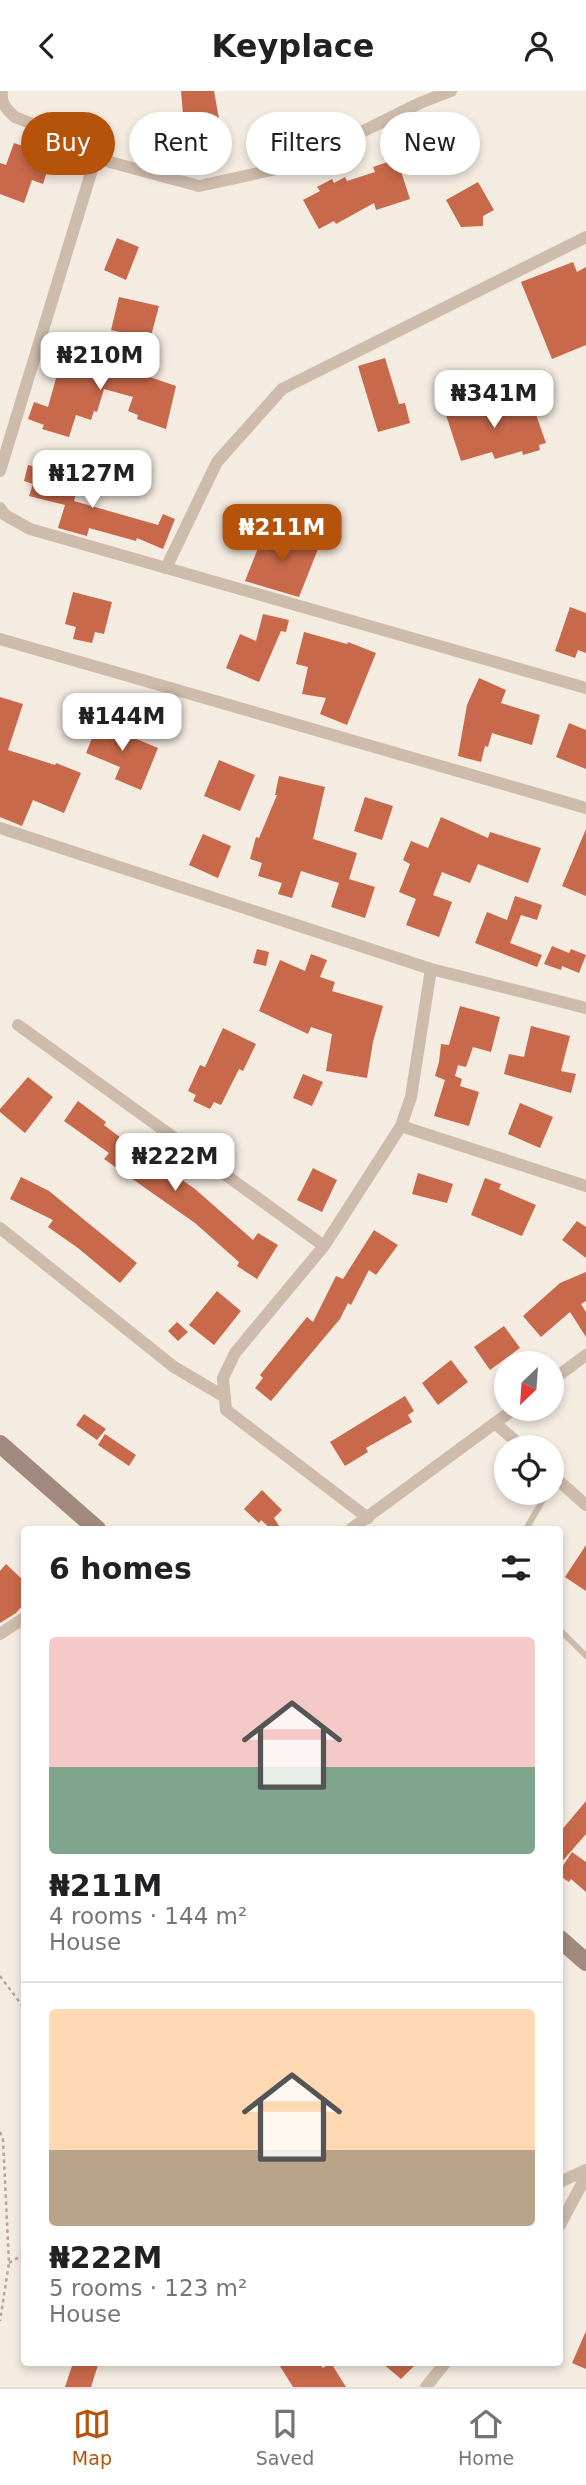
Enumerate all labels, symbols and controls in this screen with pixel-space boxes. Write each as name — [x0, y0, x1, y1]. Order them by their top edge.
icon: back — [28, 27, 66, 65]
text: Keyplace — [212, 27, 374, 65]
icon: person — [520, 27, 558, 65]
chip: Buy — [21, 112, 115, 175]
chip: Rent — [129, 112, 232, 175]
chip: Filters — [246, 112, 366, 175]
chip: New — [380, 112, 480, 175]
pin: ₦210M — [51, 333, 149, 392]
text: ₦210M — [57, 342, 143, 368]
pin: ₦341M — [445, 371, 543, 430]
text: ₦341M — [451, 380, 537, 406]
pin: ₦127M — [43, 451, 141, 510]
text: ₦127M — [49, 460, 135, 486]
pin: ₦211M — [233, 505, 331, 564]
text: ₦211M — [239, 514, 325, 540]
pin: ₦144M — [73, 693, 171, 753]
text: ₦144M — [79, 703, 165, 729]
pin: ₦222M — [126, 1133, 224, 1193]
text: ₦222M — [132, 1143, 218, 1169]
north arrow — [494, 1351, 564, 1421]
map controls — [494, 1351, 564, 1505]
button: locate — [494, 1435, 564, 1505]
icon: filters — [497, 1549, 535, 1587]
text: 6 homes — [49, 1551, 192, 1586]
icon: home — [229, 1682, 355, 1808]
text: ₦211M — [49, 1868, 162, 1903]
text: 4 rooms · 144 m² — [49, 1903, 247, 1929]
text: House — [49, 1929, 121, 1955]
icon: home — [229, 2054, 355, 2180]
text: ₦222M — [49, 2240, 162, 2275]
text: 5 rooms · 123 m² — [49, 2275, 247, 2301]
text: House — [49, 2301, 121, 2327]
tab: Map — [72, 2405, 112, 2469]
tab: Saved — [256, 2405, 314, 2469]
tab: Home — [458, 2405, 514, 2469]

